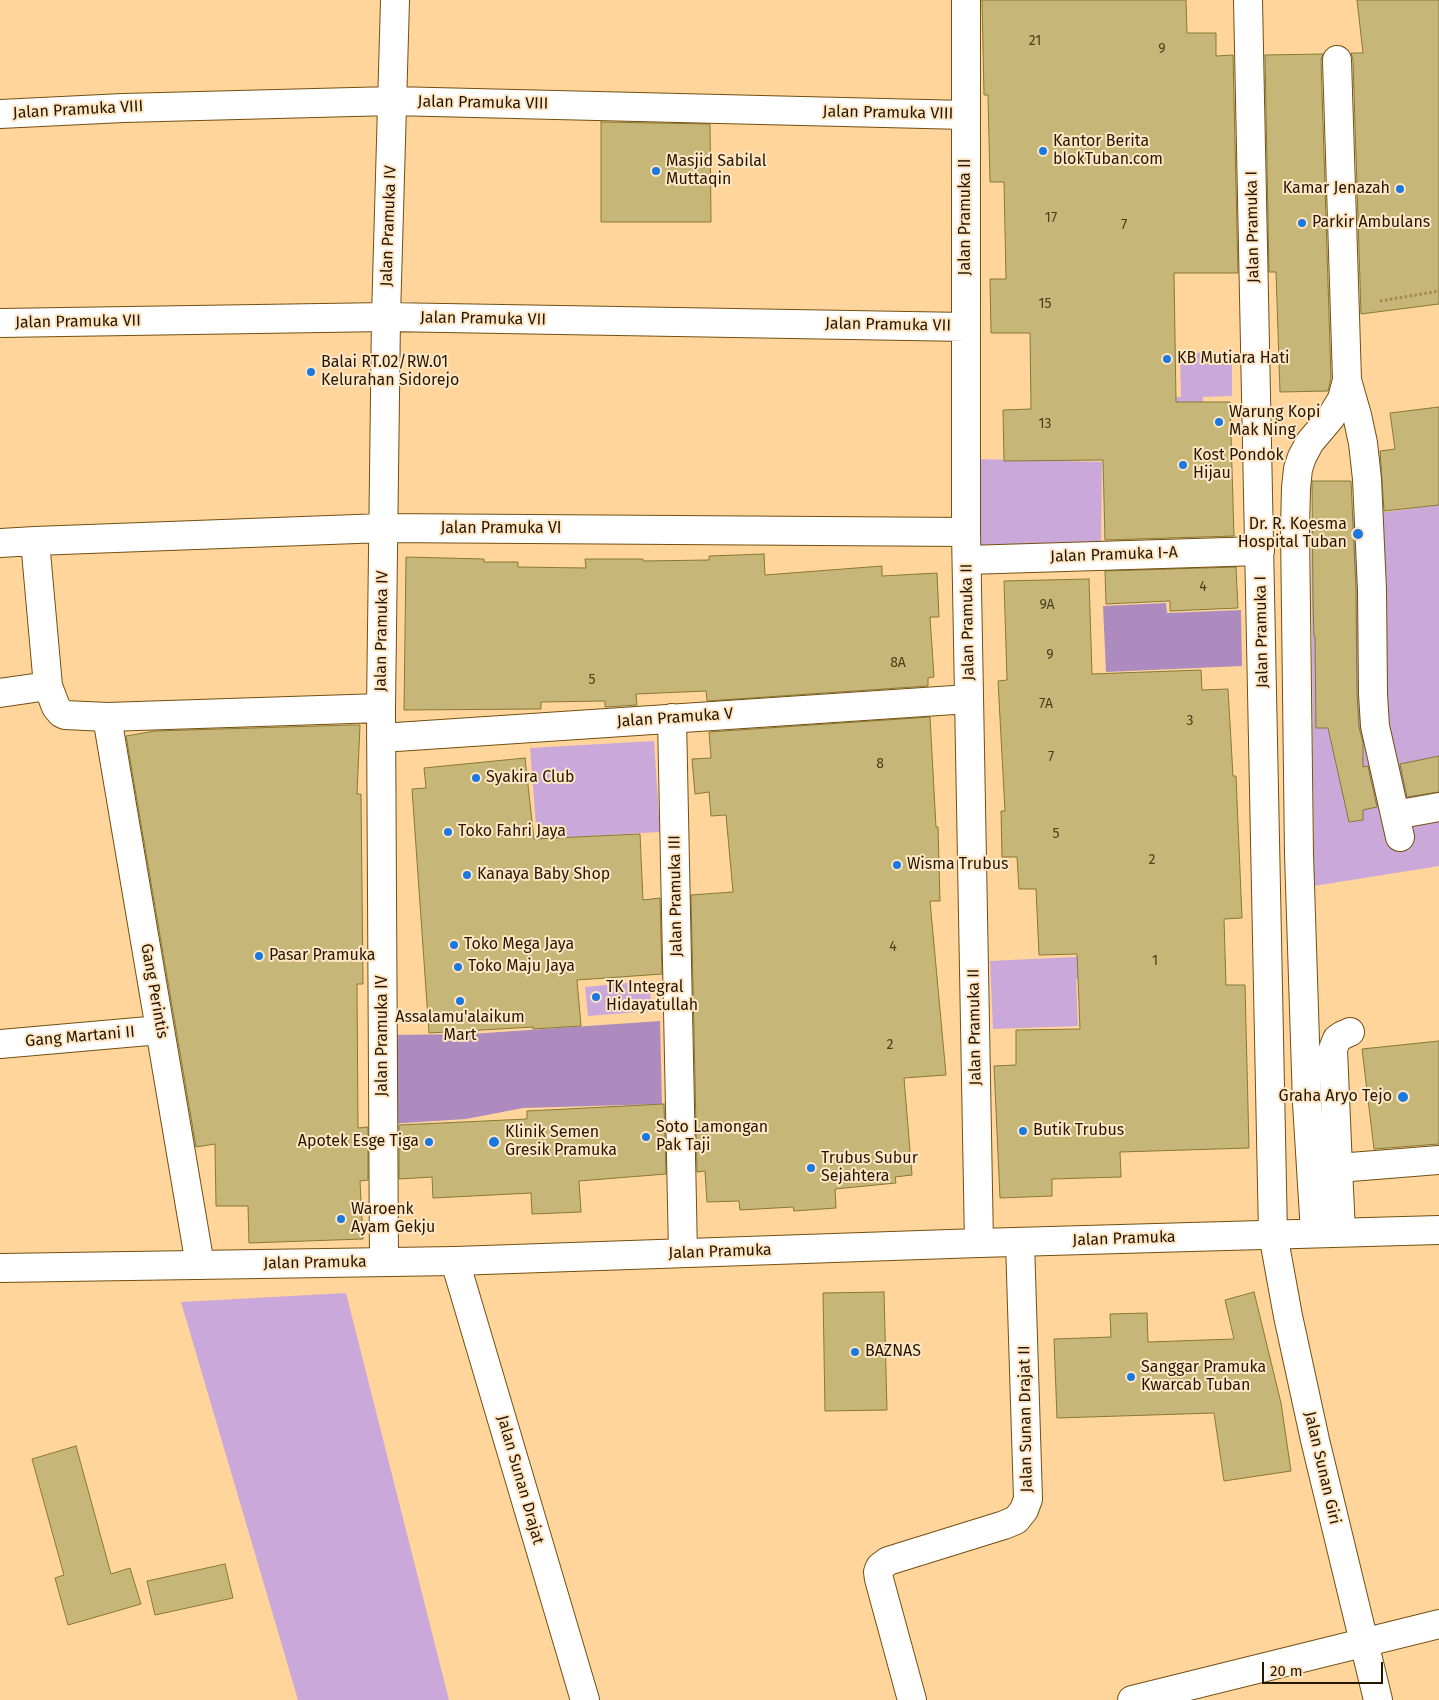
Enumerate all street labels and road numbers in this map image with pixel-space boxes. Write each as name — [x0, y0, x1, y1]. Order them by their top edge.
street label: Jalan Pramuka VIII — [418, 92, 548, 114]
street label: Jalan Pramuka VIII — [12, 97, 144, 123]
street label: Jalan Pramuka VIII — [823, 102, 953, 124]
street label: Jalan Pramuka II — [956, 158, 976, 276]
street label: Jalan Pramuka IV — [377, 165, 401, 287]
street label: Jalan Pramuka I — [1242, 171, 1264, 283]
street label: Jalan Pramuka VII — [420, 308, 546, 330]
street label: Jalan Pramuka VII — [15, 311, 141, 333]
street label: Jalan Pramuka VII — [825, 314, 951, 336]
street label: Jalan Pramuka VI — [440, 519, 562, 539]
street label: Jalan Pramuka I-A — [1050, 543, 1178, 567]
street label: Jalan Pramuka II — [957, 563, 979, 681]
street label: Jalan Pramuka IV — [371, 570, 393, 692]
street label: Jalan Pramuka I — [1251, 576, 1273, 688]
street label: Jalan Pramuka V — [616, 704, 734, 732]
street label: Jalan Pramuka III — [665, 835, 687, 957]
street label: Gang Perintis — [136, 942, 172, 1040]
street label: Jalan Pramuka II — [964, 968, 986, 1086]
street label: Jalan Pramuka IV — [373, 975, 393, 1097]
street label: Gang Martani II — [24, 1023, 136, 1051]
street label: Jalan Pramuka — [1072, 1228, 1176, 1250]
street label: Jalan Pramuka — [668, 1241, 772, 1263]
street label: Jalan Pramuka — [263, 1252, 367, 1274]
street label: Jalan Sunan Drajat II — [1015, 1345, 1037, 1493]
street label: Jalan Sunan Giri — [1300, 1410, 1344, 1526]
street label: Jalan Sunan Drajat — [492, 1413, 548, 1547]

